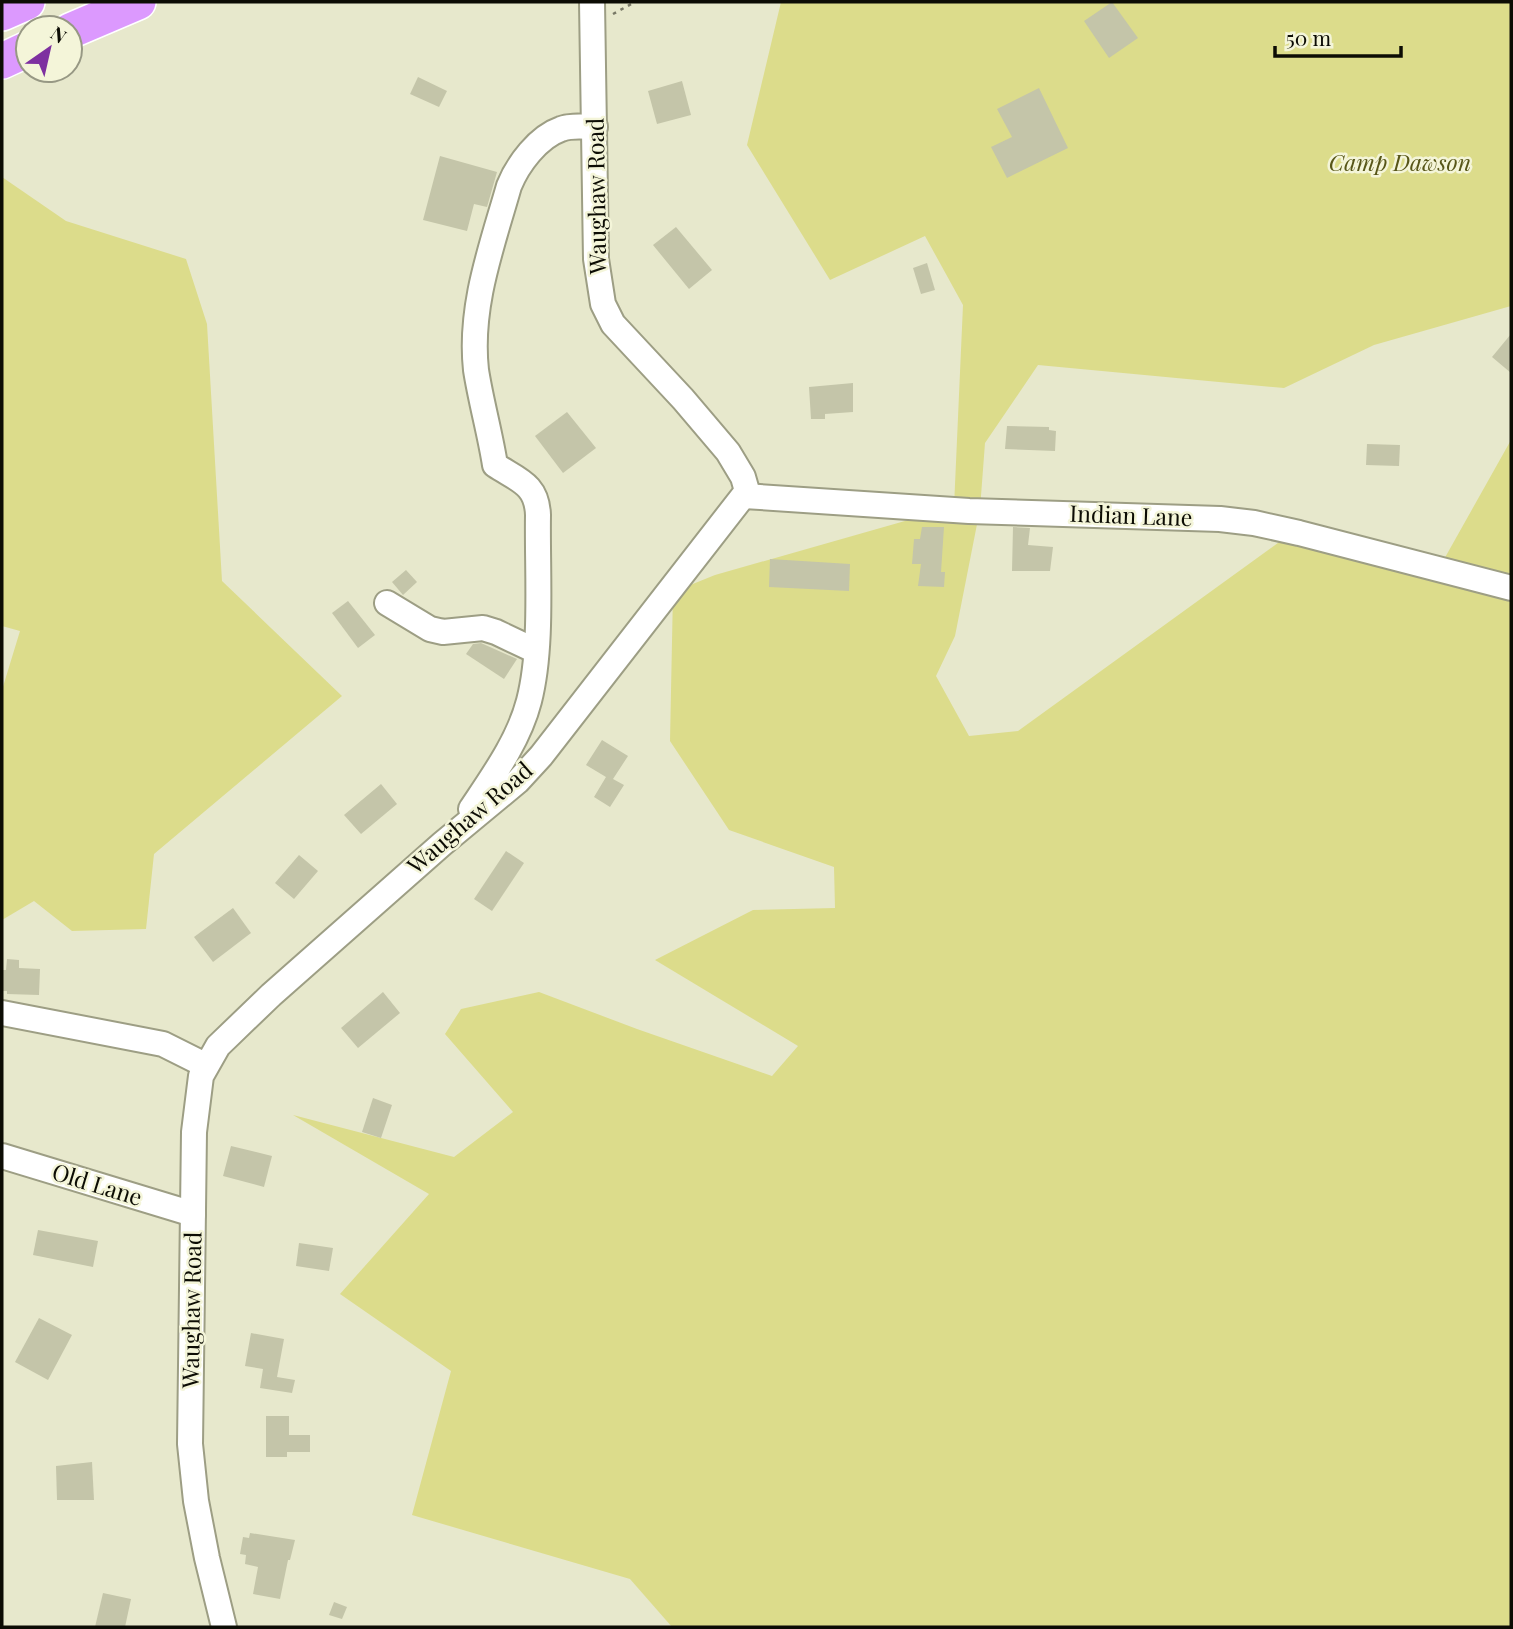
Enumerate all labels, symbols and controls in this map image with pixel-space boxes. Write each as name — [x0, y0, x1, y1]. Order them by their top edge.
north arrow — [14, 14, 84, 84]
scale bar — [1275, 14, 1401, 58]
text: N — [46, 19, 72, 49]
text: 50 m — [1286, 23, 1332, 51]
street label: Waughaw Road — [579, 117, 612, 276]
park label: Camp Dawson — [1329, 146, 1471, 177]
street label: Indian Lane — [1069, 497, 1193, 532]
street label: Waughaw Road — [399, 754, 538, 881]
street label: Old Lane — [49, 1155, 146, 1212]
street label: Waughaw Road — [174, 1231, 207, 1390]

